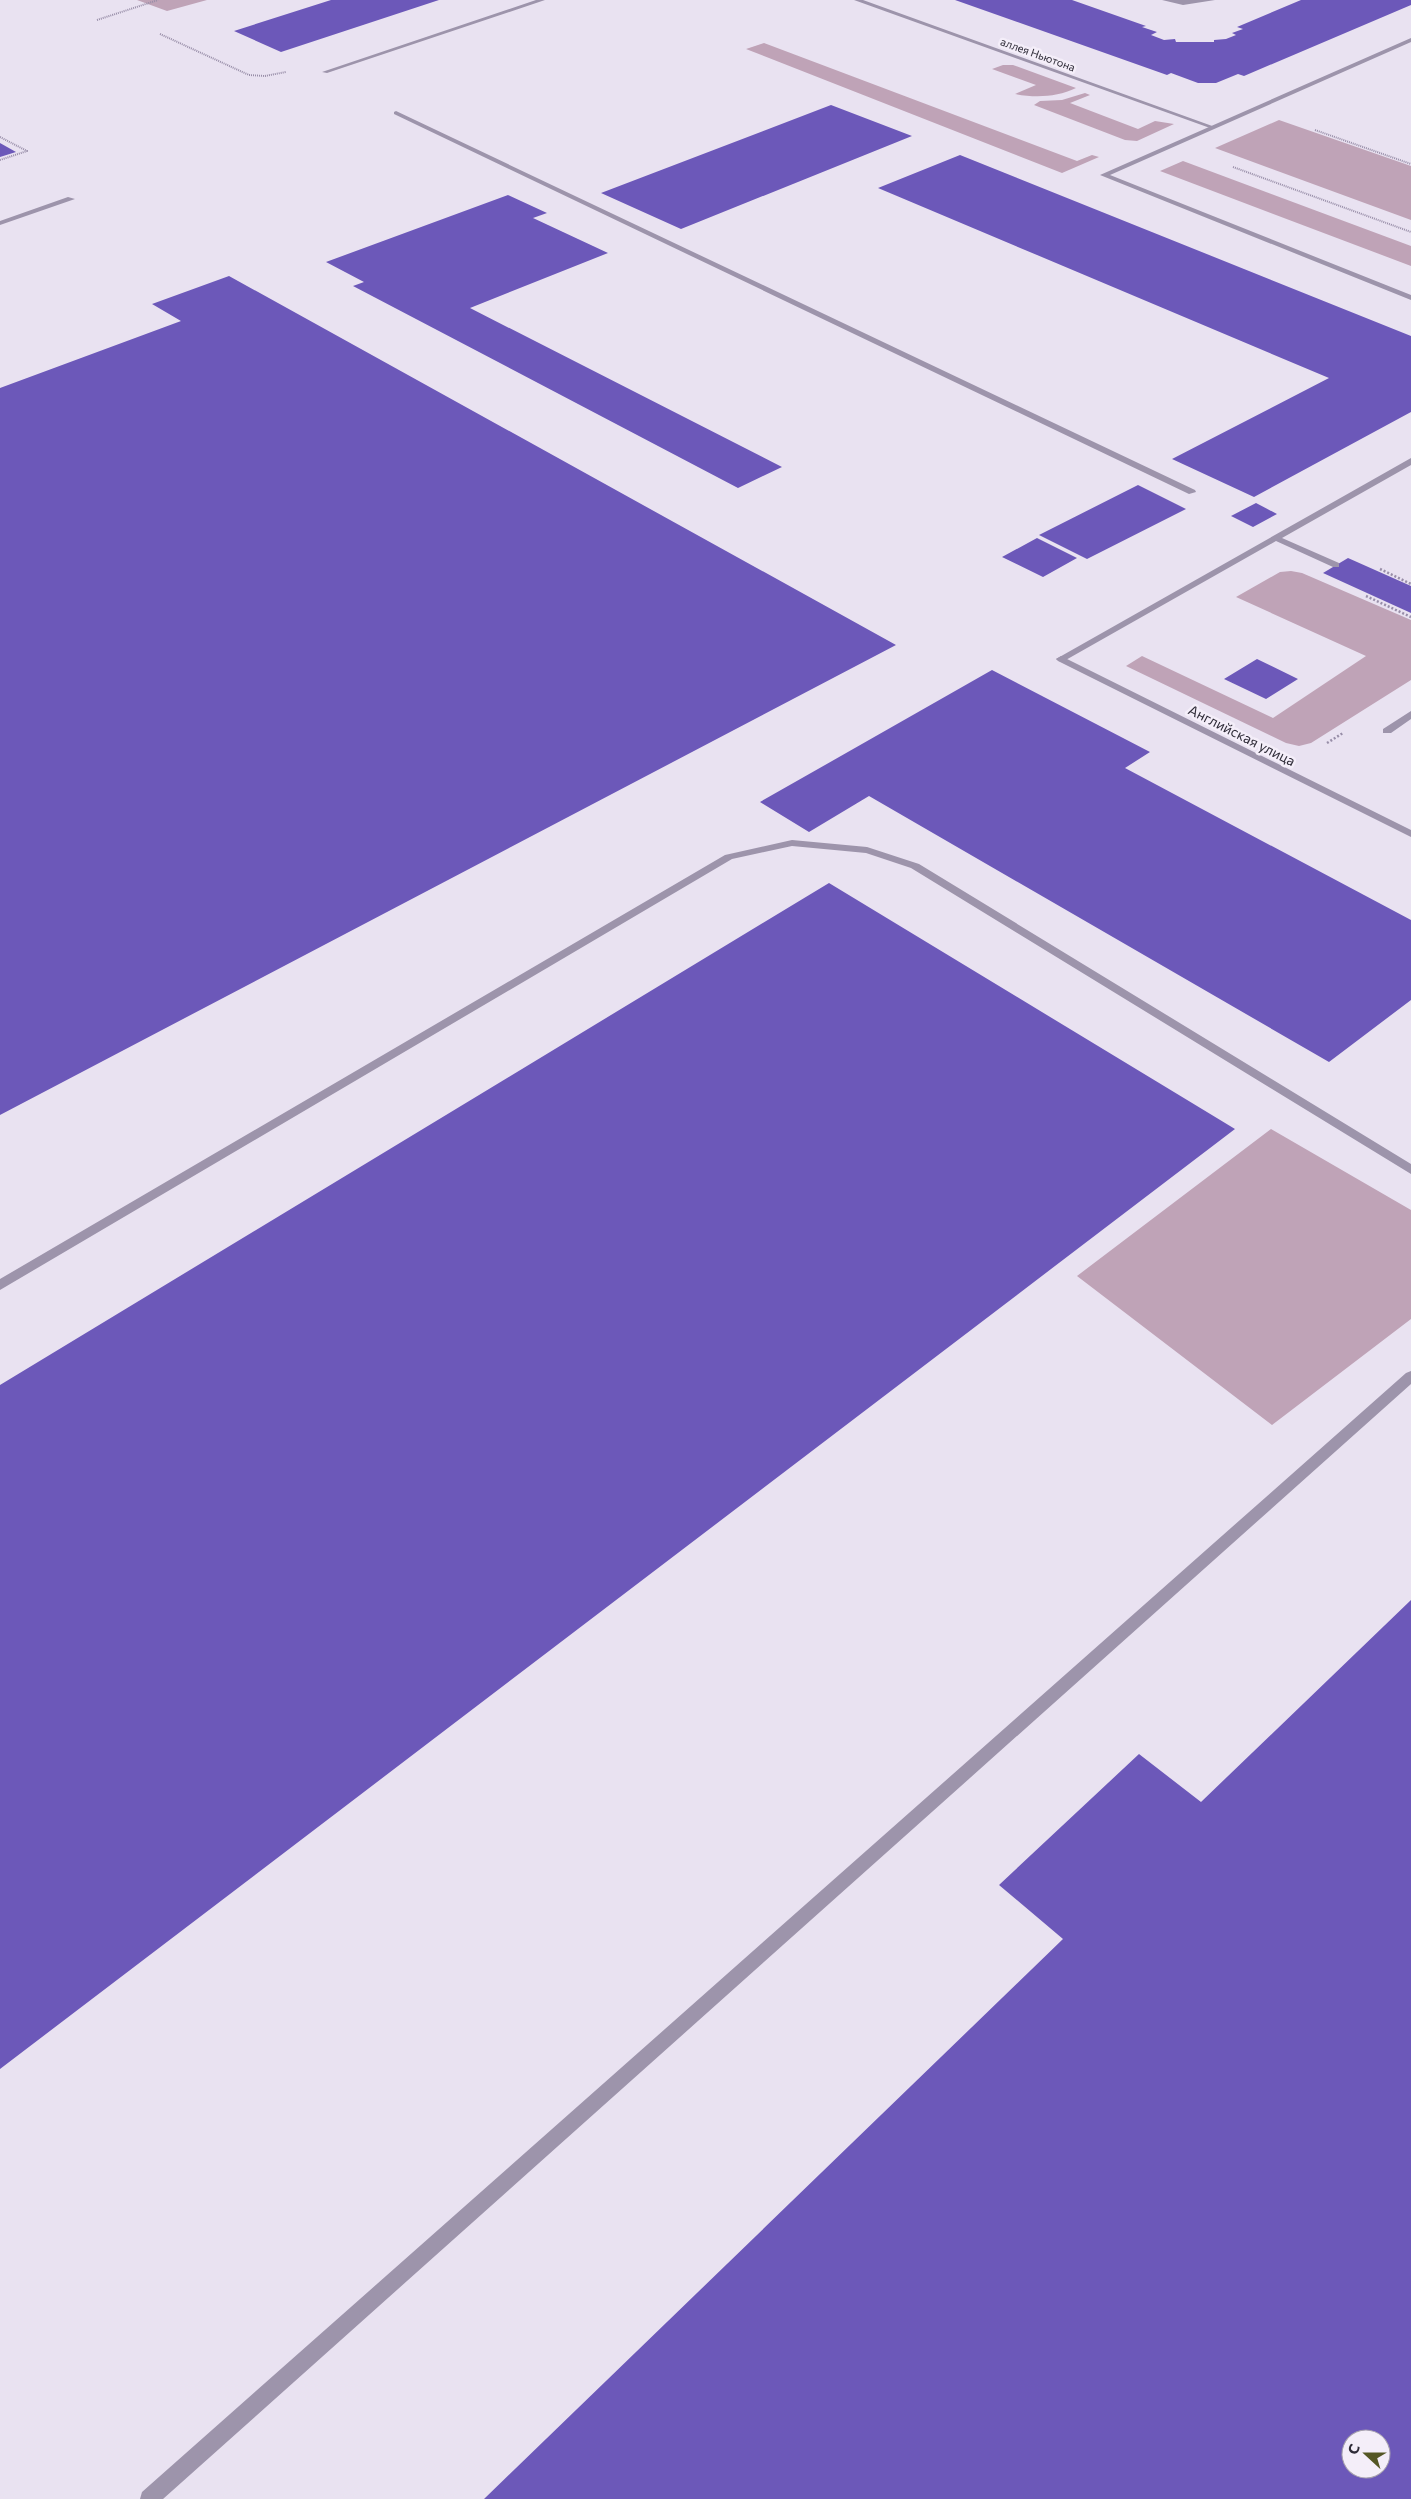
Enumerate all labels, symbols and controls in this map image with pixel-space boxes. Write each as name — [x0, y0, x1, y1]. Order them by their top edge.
street label: аллея Ньютона — [999, 34, 1077, 74]
street label: Английская улица — [1186, 701, 1298, 769]
north arrow — [1341, 2429, 1391, 2479]
text: С — [1344, 2442, 1363, 2457]

